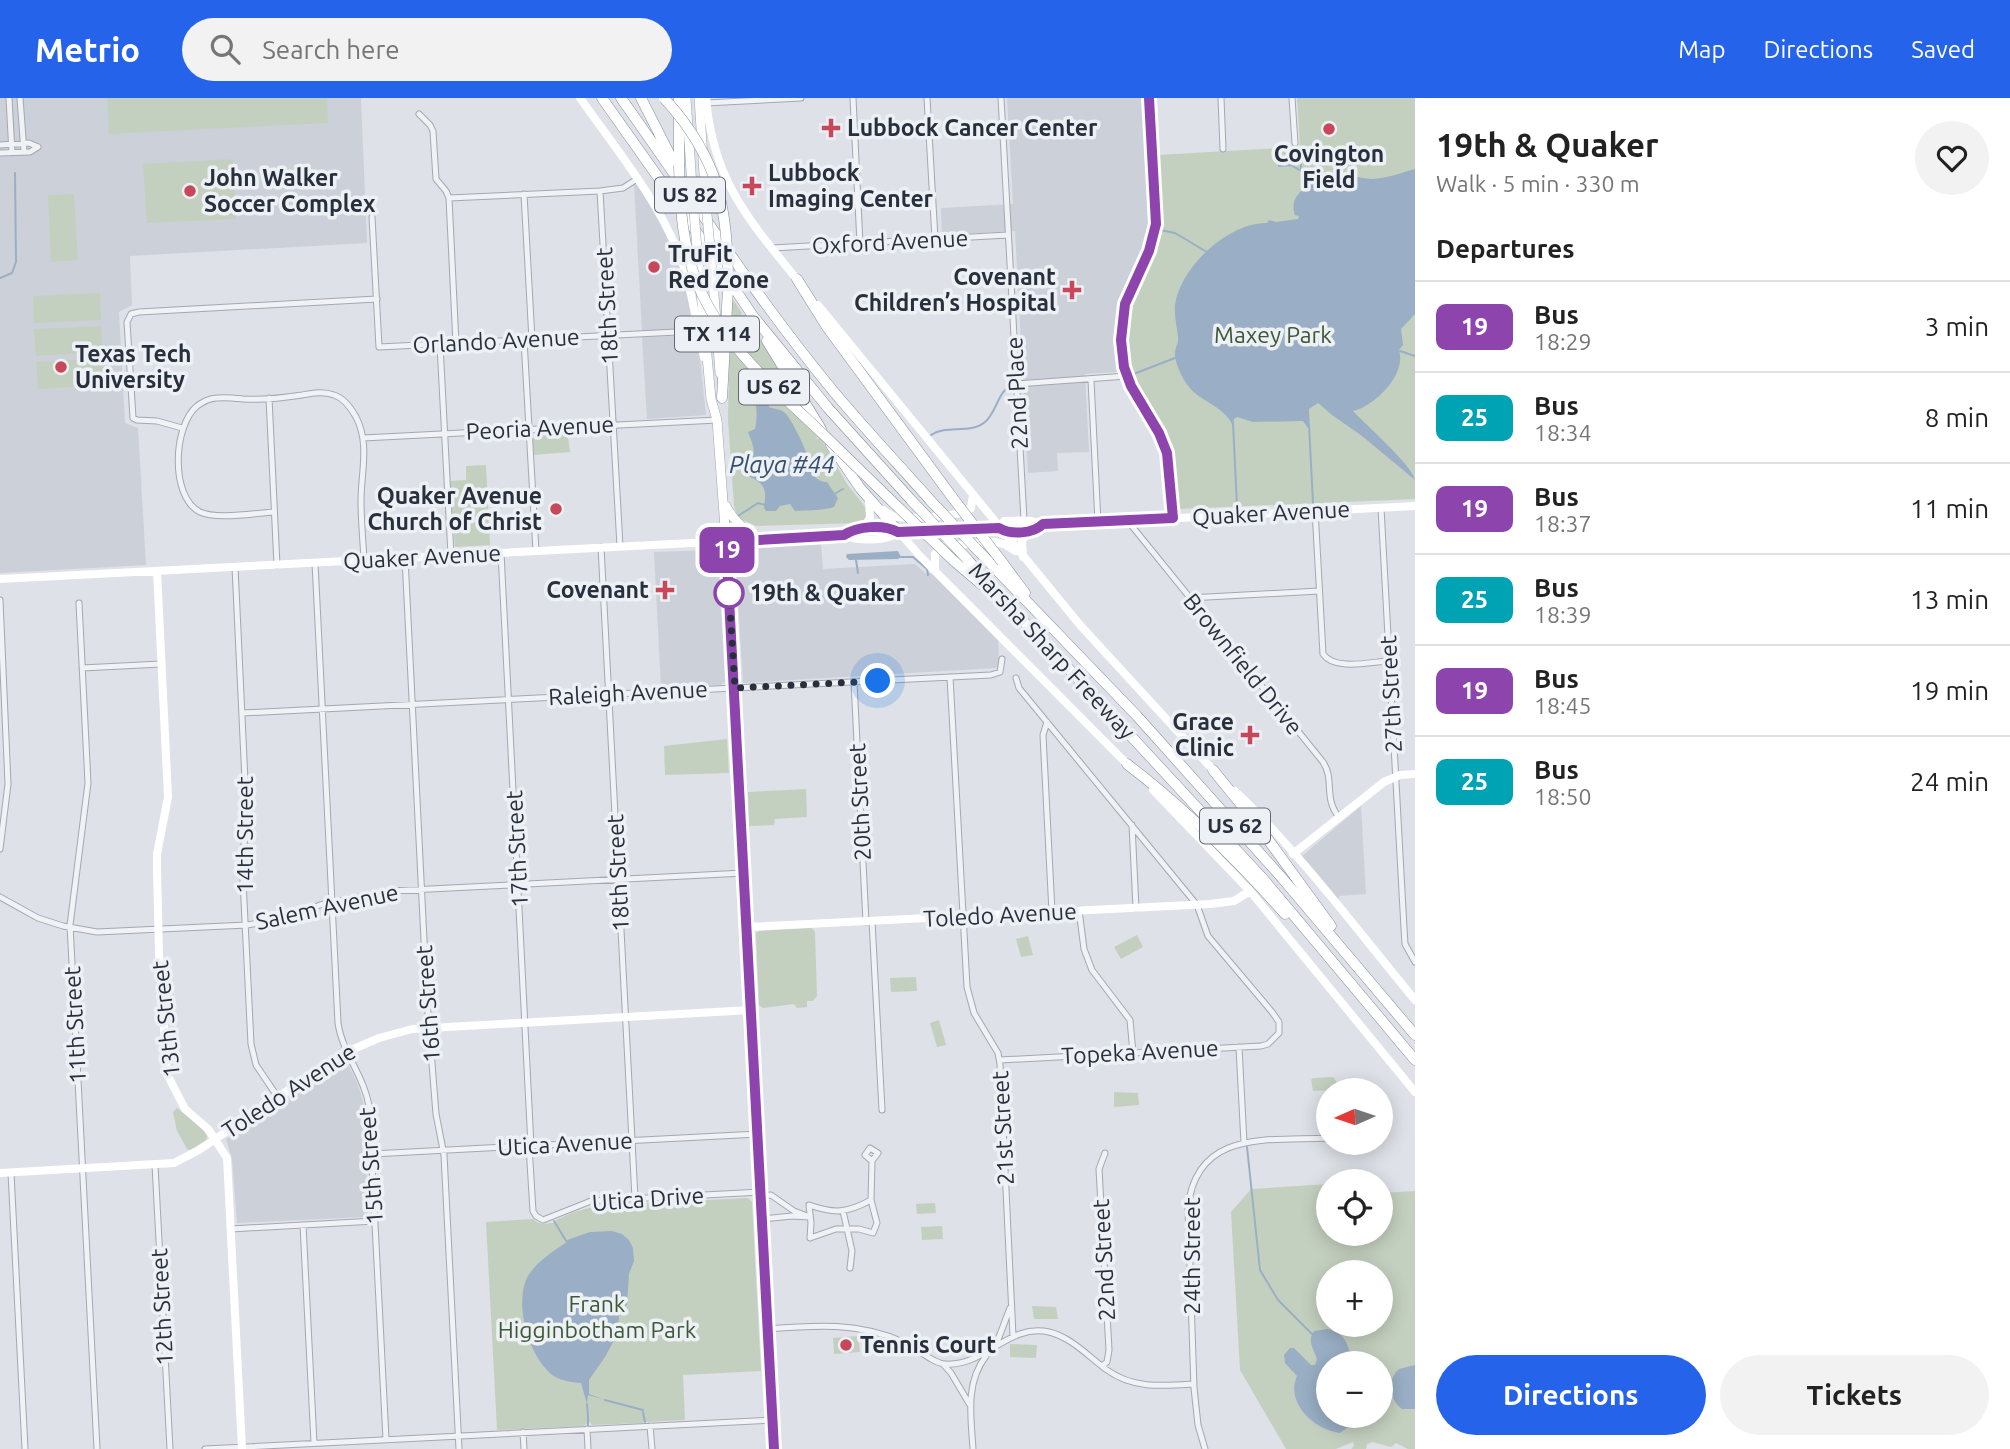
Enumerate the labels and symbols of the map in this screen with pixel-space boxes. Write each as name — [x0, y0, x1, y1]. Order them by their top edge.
place label: Lubbock Cancer Center — [847, 115, 1098, 140]
marker: Lubbock Cancer Center — [821, 118, 841, 138]
marker: Covington Field — [1321, 121, 1337, 137]
place label: Covington Field — [1274, 141, 1384, 192]
place label: Lubbock Imaging Center — [768, 160, 934, 211]
place label: John Walker Soccer Complex — [204, 165, 376, 216]
marker: Lubbock Imaging Center — [742, 176, 762, 196]
road number: US 82 — [655, 178, 725, 212]
marker: John Walker Soccer Complex — [182, 183, 198, 199]
street label: Oxford Avenue — [811, 225, 969, 258]
place label: TruFit Red Zone — [668, 241, 769, 292]
street label: 18th Street — [591, 247, 622, 365]
marker: TruFit Red Zone — [646, 259, 662, 275]
place label: Covenant Children’s Hospital — [854, 264, 1056, 315]
marker: Covenant Children’s Hospital — [1062, 280, 1082, 300]
road number: TX 114 — [675, 316, 759, 352]
park label: Maxey Park — [1214, 322, 1332, 347]
street label: Orlando Avenue — [412, 324, 580, 357]
street label: 22nd Place — [1001, 336, 1032, 450]
place label: Texas Tech University — [75, 341, 192, 392]
marker: Texas Tech University — [53, 359, 69, 375]
road number: US 62 — [739, 370, 809, 404]
street label: Peoria Avenue — [465, 411, 615, 444]
water label: Playa #44 — [729, 451, 835, 478]
place label: Quaker Avenue Church of Christ — [367, 483, 542, 534]
street label: Quaker Avenue — [1191, 496, 1351, 529]
marker: Quaker Avenue Church of Christ — [548, 501, 564, 517]
line badge: 19 — [696, 527, 758, 573]
street label: Quaker Avenue — [342, 540, 502, 573]
street label: Marsha Sharp Freeway — [964, 557, 1141, 744]
place label: Covenant — [546, 577, 649, 602]
marker: 19th & Quaker — [714, 578, 744, 608]
marker: Covenant — [655, 580, 675, 600]
place label: 19th & Quaker — [750, 580, 906, 605]
street label: Brownfield Drive — [1179, 588, 1308, 739]
street label: 27th Street — [1375, 635, 1406, 753]
your location — [860, 663, 895, 698]
street label: Raleigh Avenue — [548, 676, 708, 709]
place label: Grace Clinic — [1172, 709, 1234, 760]
marker: Grace Clinic — [1240, 725, 1260, 745]
street label: 20th Street — [844, 743, 875, 861]
street label: 14th Street — [232, 776, 257, 894]
street label: 17th Street — [501, 790, 532, 908]
road number: US 62 — [1200, 808, 1270, 844]
street label: 18th Street — [602, 814, 633, 932]
street label: Salem Avenue — [253, 879, 401, 934]
street label: Toledo Avenue — [923, 898, 1077, 931]
street label: 16th Street — [411, 945, 444, 1064]
street label: 13th Street — [147, 959, 184, 1079]
street label: 11th Street — [59, 966, 90, 1084]
street label: Topeka Avenue — [1061, 1035, 1219, 1068]
street label: Toledo Avenue — [218, 1038, 360, 1143]
street label: 21st Street — [987, 1070, 1018, 1186]
north arrow — [1316, 1078, 1393, 1155]
street label: 15th Street — [354, 1107, 387, 1226]
street label: Utica Avenue — [497, 1127, 633, 1160]
street label: Utica Drive — [591, 1182, 705, 1215]
street label: 24th Street — [1179, 1197, 1204, 1315]
street label: 22nd Street — [1088, 1198, 1119, 1322]
street label: 12th Street — [146, 1248, 177, 1366]
park label: Frank Higginbotham Park — [498, 1291, 697, 1342]
place label: Tennis Court — [860, 1332, 996, 1357]
marker: Tennis Court — [838, 1337, 854, 1353]

